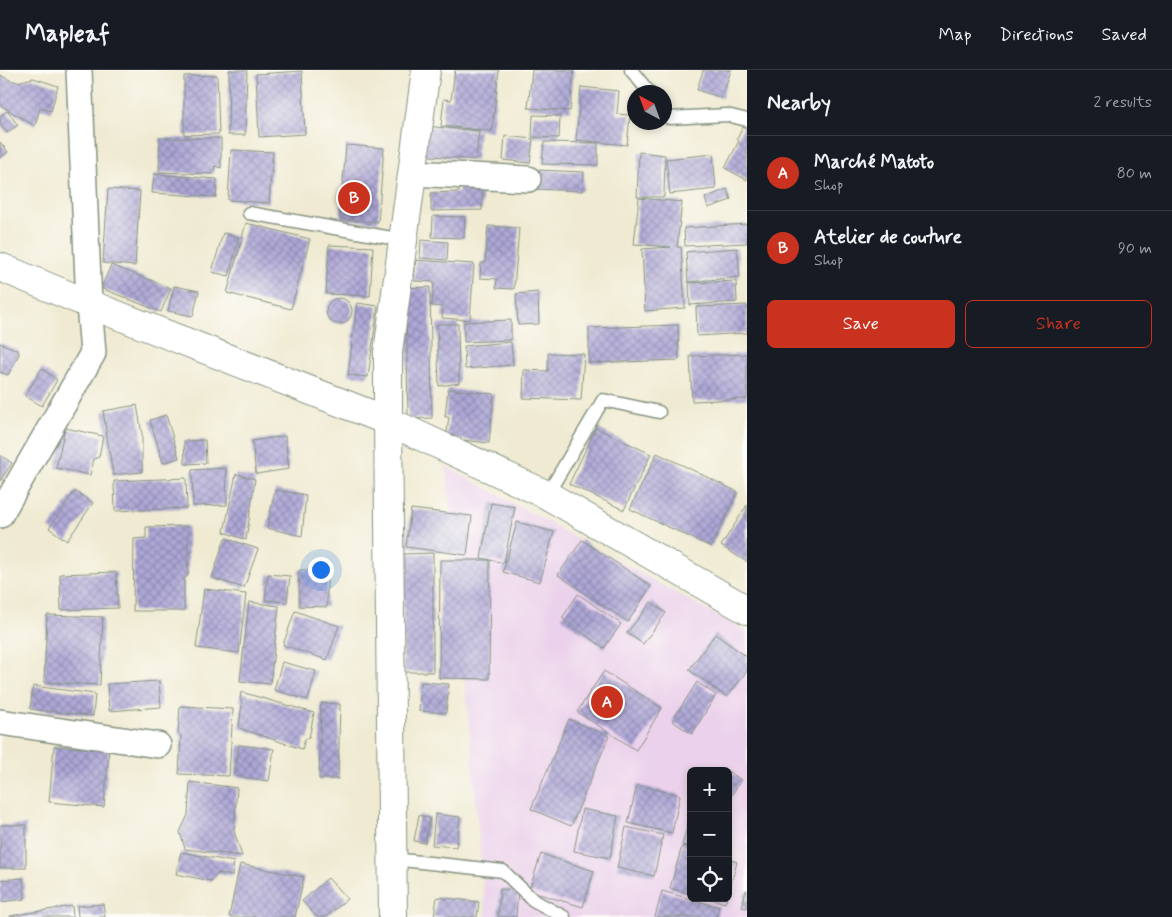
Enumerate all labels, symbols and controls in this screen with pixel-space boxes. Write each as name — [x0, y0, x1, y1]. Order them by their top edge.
text: Mapleaf — [25, 19, 110, 50]
text: Map — [939, 23, 972, 47]
text: Directions — [1000, 23, 1074, 47]
text: Saved — [1102, 23, 1147, 47]
north arrow — [627, 85, 672, 130]
text: Nearby — [767, 89, 831, 117]
text: 2 results — [1094, 92, 1152, 113]
text: Marché Matoto — [814, 150, 934, 175]
text: A — [778, 163, 788, 184]
text: 80 m — [1117, 163, 1152, 184]
text: Shop — [814, 175, 843, 196]
pin: B — [338, 179, 370, 217]
text: Atelier de couture — [814, 225, 962, 250]
text: B — [778, 238, 788, 259]
text: 90 m — [1118, 238, 1152, 259]
text: Shop — [814, 250, 843, 271]
button: Save — [767, 300, 955, 348]
button: Share — [965, 300, 1152, 348]
your location — [308, 557, 334, 583]
pin: A — [591, 683, 623, 721]
map controls — [687, 767, 732, 902]
button: + — [687, 767, 732, 812]
button: − — [687, 812, 732, 857]
button: locate — [687, 857, 732, 902]

